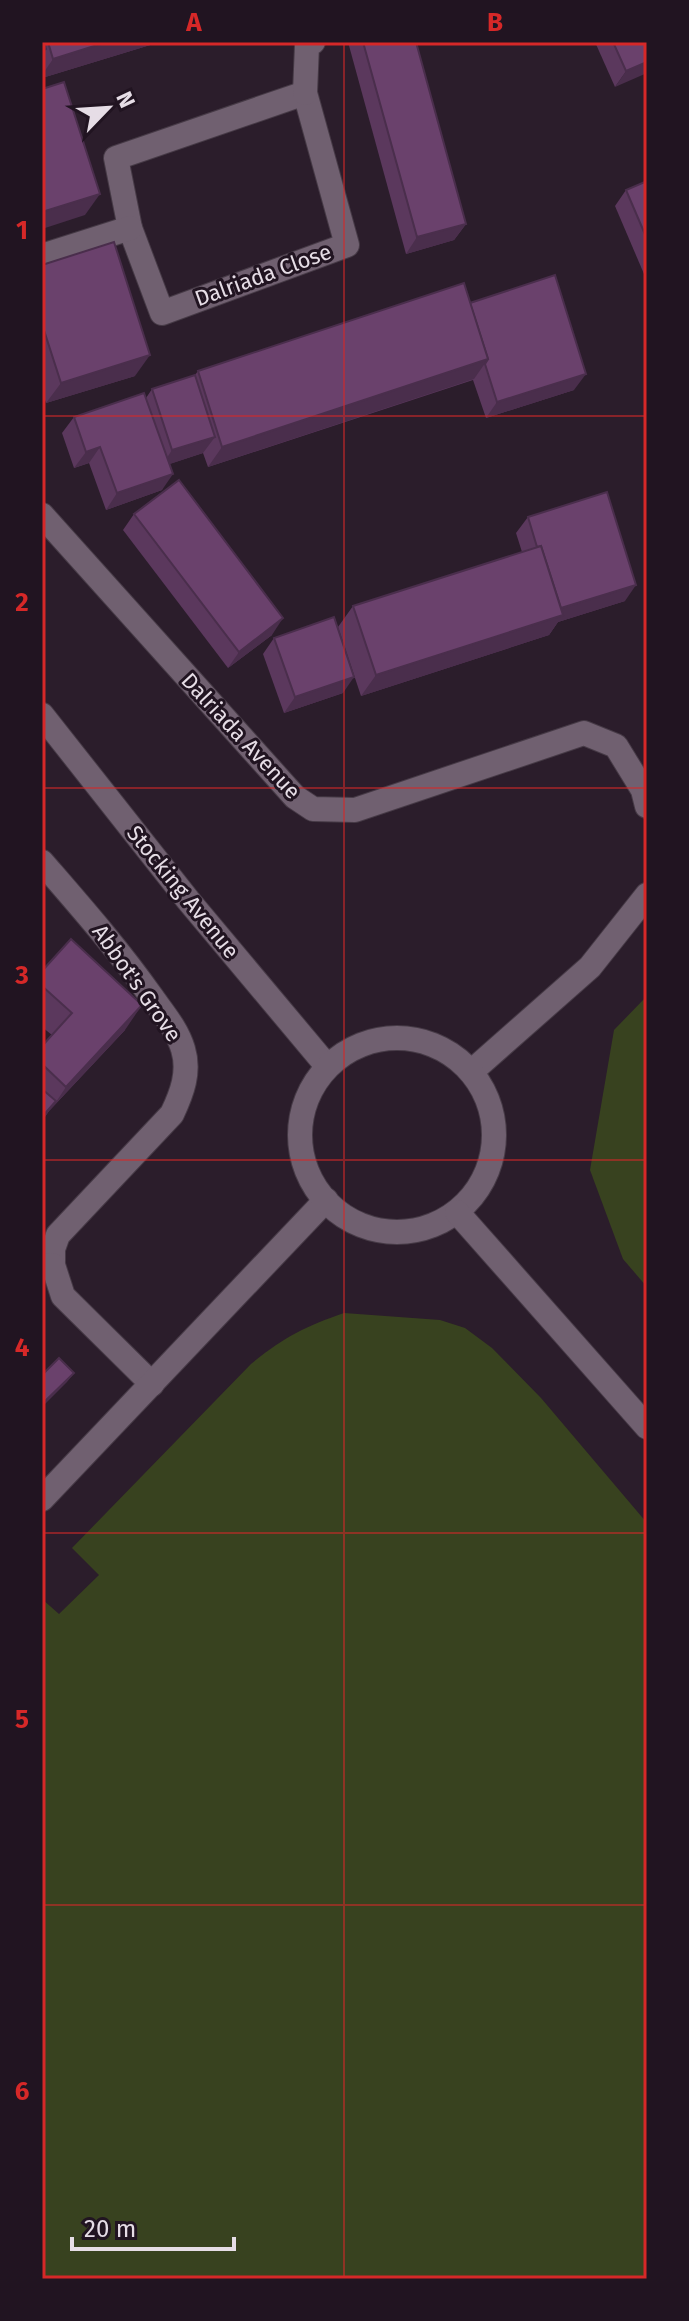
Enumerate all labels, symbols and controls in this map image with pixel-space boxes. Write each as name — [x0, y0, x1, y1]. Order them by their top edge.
text: A — [185, 7, 202, 38]
text: B — [487, 7, 503, 38]
north arrow — [68, 68, 148, 148]
text: N — [110, 87, 141, 112]
text: 1 — [16, 215, 28, 246]
street label: Dalriada Close — [191, 238, 335, 312]
text: 2 — [15, 587, 29, 618]
street label: Dalriada Avenue — [176, 667, 306, 805]
street label: Stocking Avenue — [121, 820, 245, 964]
street label: Abbot's Grove — [87, 919, 187, 1047]
text: 3 — [14, 960, 29, 991]
text: 4 — [15, 1332, 30, 1363]
text: 5 — [15, 1704, 29, 1735]
text: 6 — [15, 2076, 30, 2107]
scale bar — [72, 2201, 234, 2251]
text: 20 m — [84, 2215, 136, 2243]

